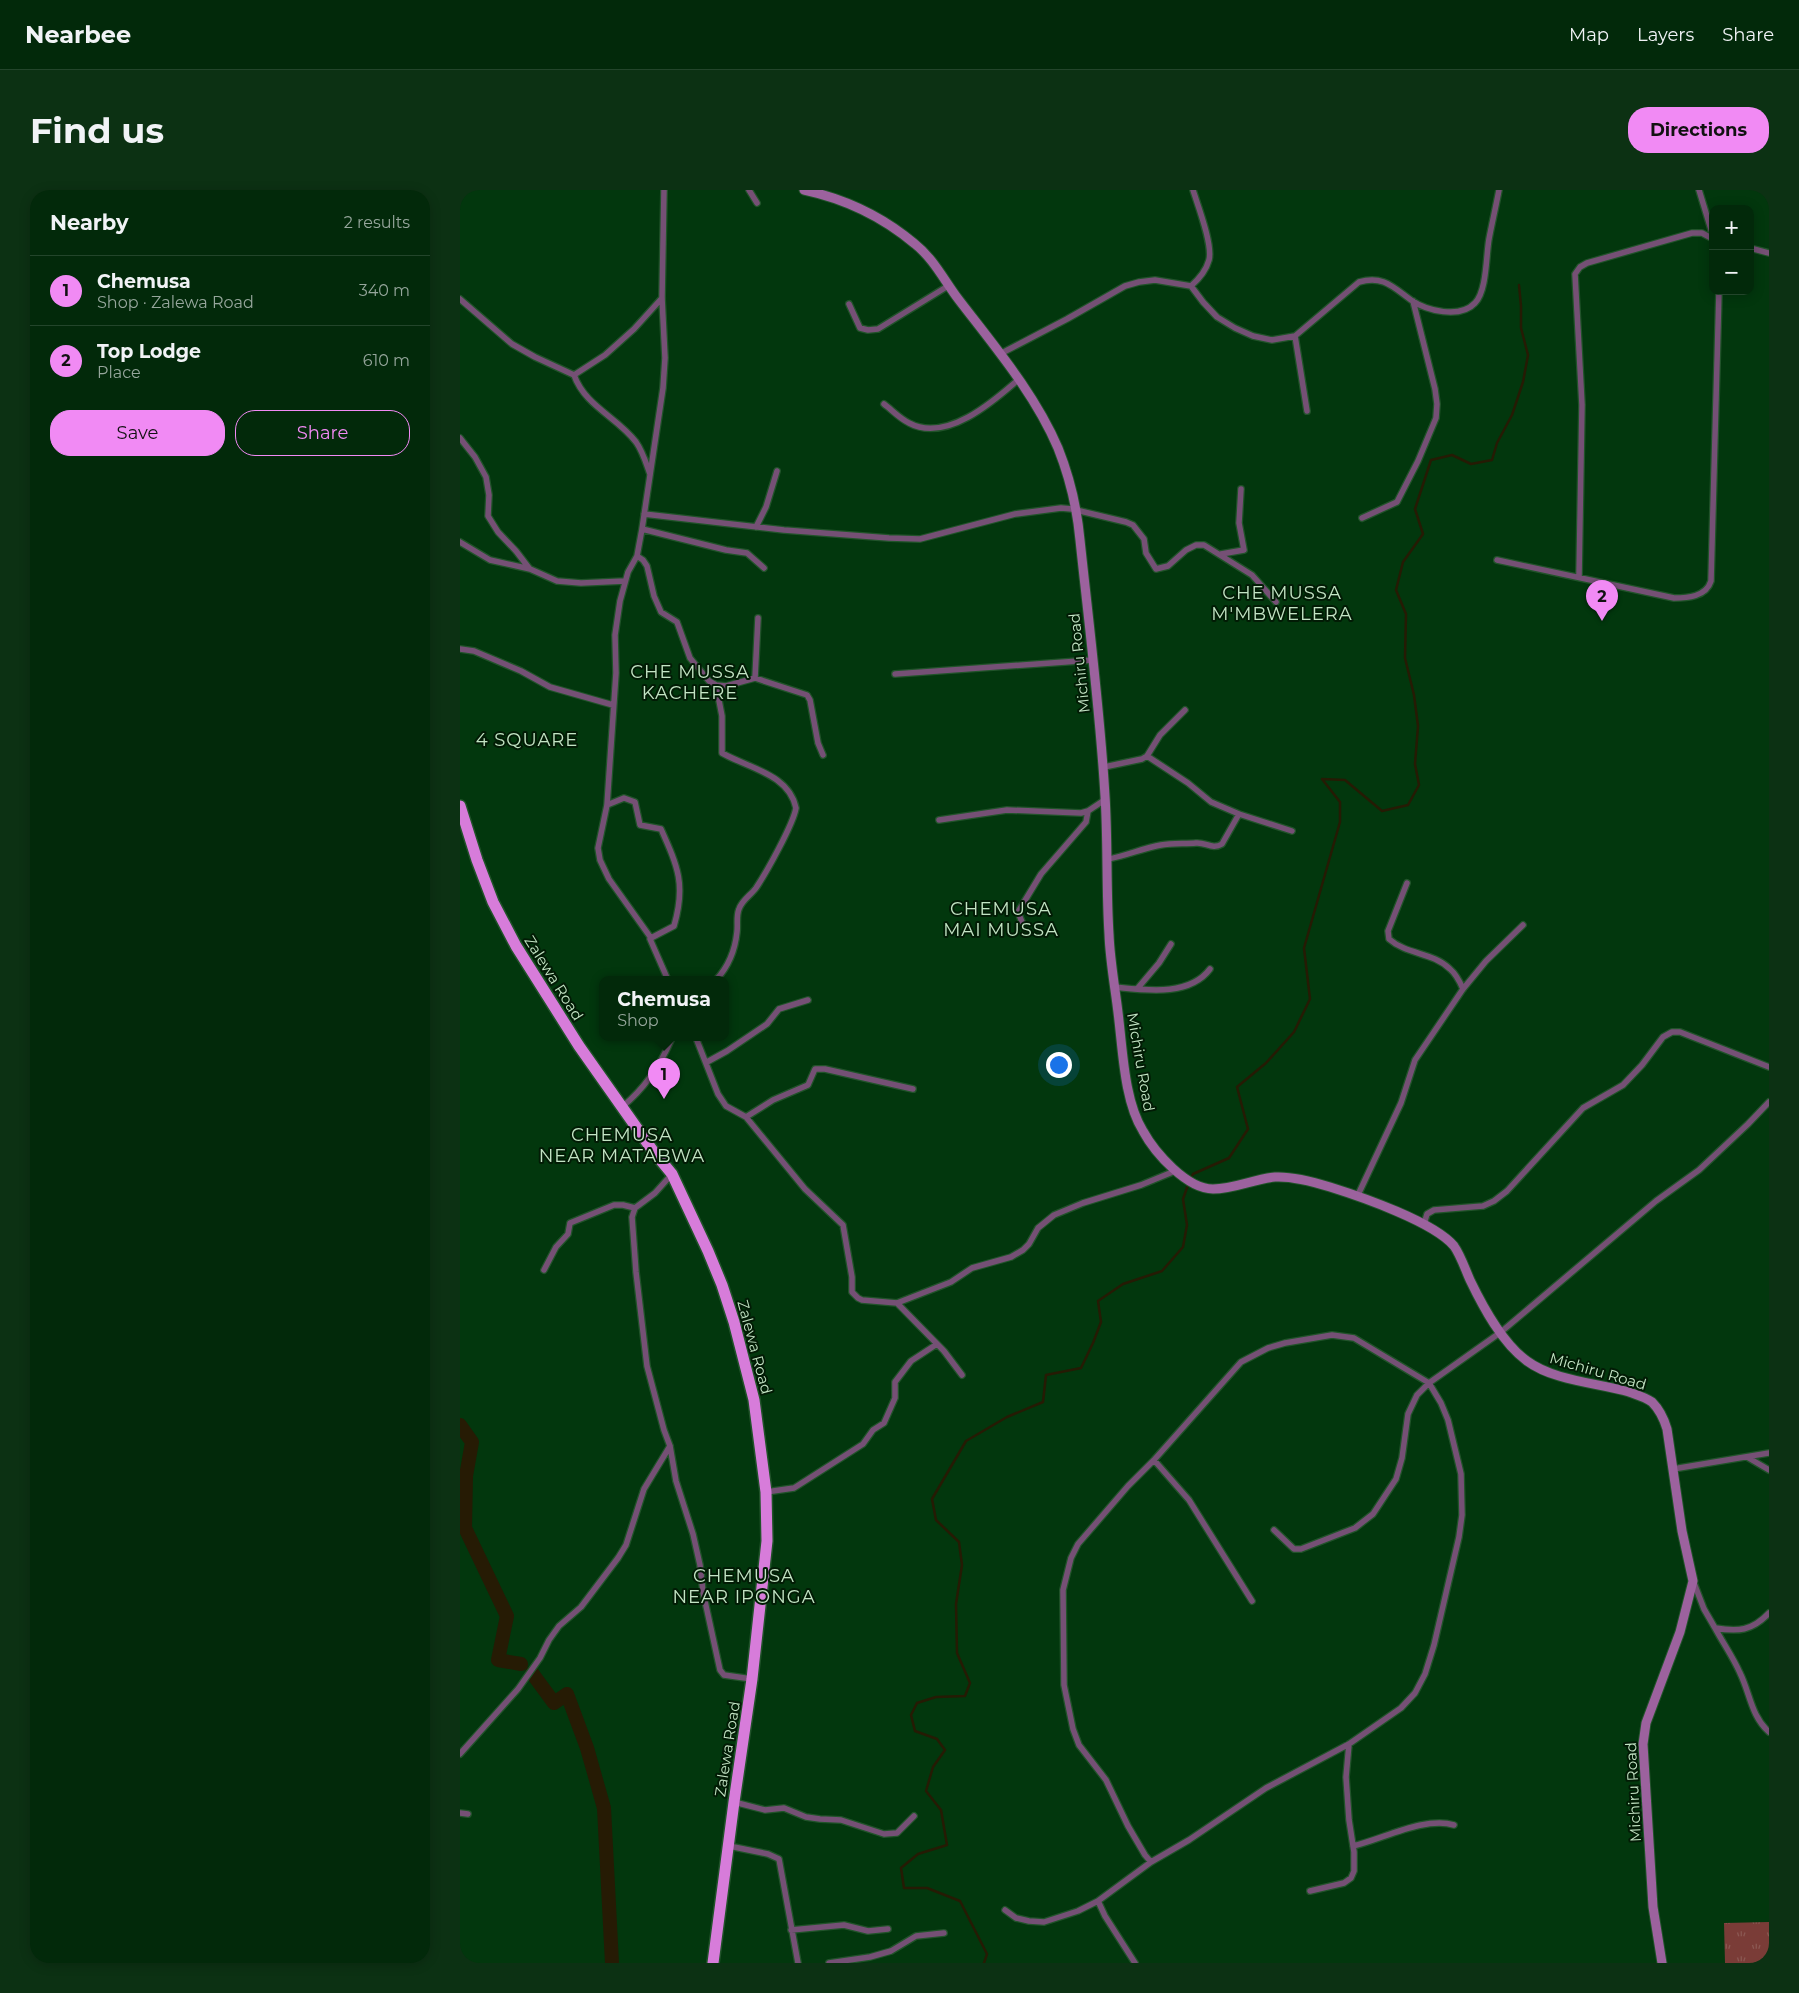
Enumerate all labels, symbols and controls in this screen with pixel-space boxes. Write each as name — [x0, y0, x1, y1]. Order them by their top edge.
text: Nearbee — [25, 20, 131, 49]
text: Map — [1569, 24, 1609, 46]
text: Layers — [1637, 24, 1694, 46]
text: Share — [1722, 24, 1774, 46]
button: Directions — [1628, 107, 1769, 153]
text: Find us — [30, 109, 164, 152]
map controls — [1709, 205, 1754, 295]
button: + — [1709, 205, 1754, 250]
text: Nearby — [50, 210, 129, 235]
text: 2 results — [344, 213, 410, 232]
button: − — [1709, 250, 1754, 295]
text: Chemusa — [97, 270, 191, 293]
text: 1 — [63, 281, 69, 300]
text: 340 m — [359, 281, 410, 300]
text: Shop · Zalewa Road — [97, 293, 254, 312]
text: Top Lodge — [97, 340, 201, 363]
text: 2 — [61, 351, 71, 370]
text: 610 m — [363, 351, 410, 370]
text: Place — [97, 363, 141, 382]
button: Save — [50, 410, 225, 456]
button: Share — [235, 410, 410, 456]
pin: 2 — [1586, 580, 1618, 621]
district label: CHE MUSSA M'MBWELERA — [1211, 582, 1353, 625]
street label: Michiru Road — [1064, 612, 1094, 714]
district label: CHE MUSSA KACHERE — [630, 661, 750, 704]
district label: 4 SQUARE — [476, 729, 578, 751]
district label: CHEMUSA MAI MUSSA — [943, 898, 1059, 941]
street label: Zalewa Road — [520, 932, 588, 1024]
popup — [599, 976, 729, 1041]
text: Chemusa — [617, 988, 711, 1011]
text: Shop — [617, 1011, 659, 1030]
street label: Michiru Road — [1123, 1011, 1159, 1113]
your location — [1046, 1052, 1072, 1078]
pin: 1 — [648, 1058, 680, 1099]
district label: CHEMUSA NEAR MATABWA — [539, 1124, 705, 1167]
street label: Zalewa Road — [733, 1298, 777, 1396]
street label: Michiru Road — [1547, 1348, 1649, 1394]
district label: CHEMUSA NEAR IPONGA — [672, 1565, 816, 1608]
street label: Zalewa Road — [710, 1700, 744, 1798]
street label: Michiru Road — [1621, 1742, 1645, 1842]

